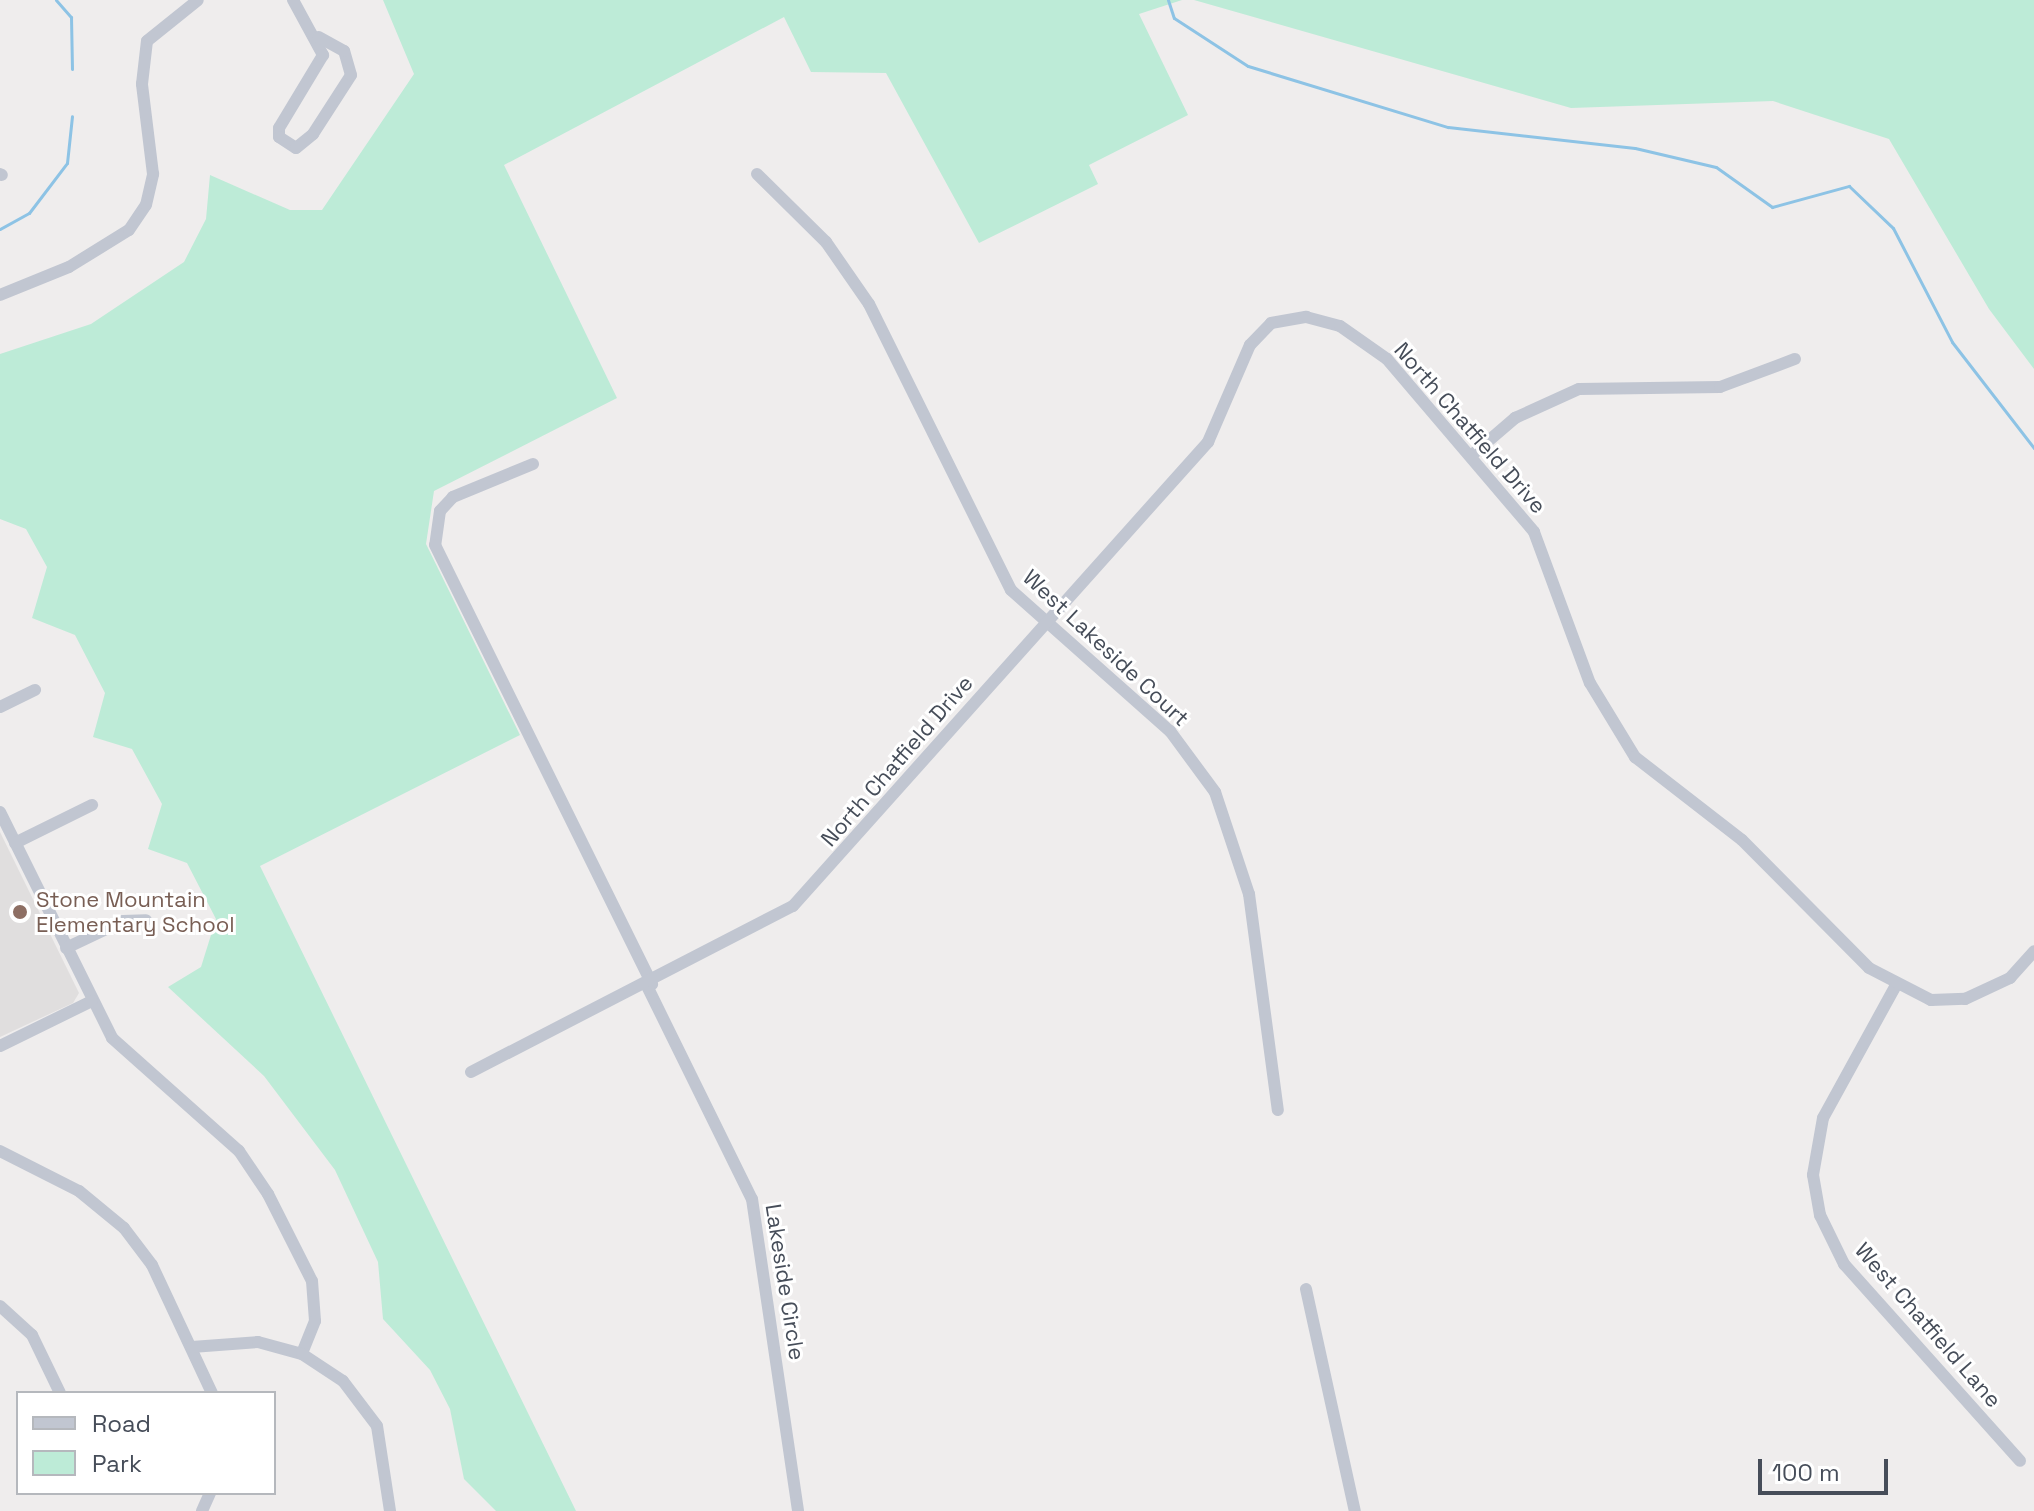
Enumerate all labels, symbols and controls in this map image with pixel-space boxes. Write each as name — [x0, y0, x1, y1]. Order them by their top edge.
street label: North Chatfield Drive — [1389, 337, 1551, 519]
street label: West Lakeside Court — [1017, 564, 1195, 732]
street label: North Chatfield Drive — [816, 670, 978, 852]
place label: Stone Mountain Elementary School — [36, 886, 235, 938]
marker: Stone Mountain Elementary School — [11, 903, 29, 921]
street label: Lakeside Circle — [760, 1202, 810, 1362]
street label: West Chatfield Lane — [1849, 1237, 2007, 1413]
legend — [16, 1391, 276, 1495]
text: Road — [92, 1408, 151, 1439]
scale bar — [1762, 1443, 1892, 1493]
text: Park — [92, 1448, 142, 1479]
text: 100 m — [1772, 1457, 1840, 1488]

